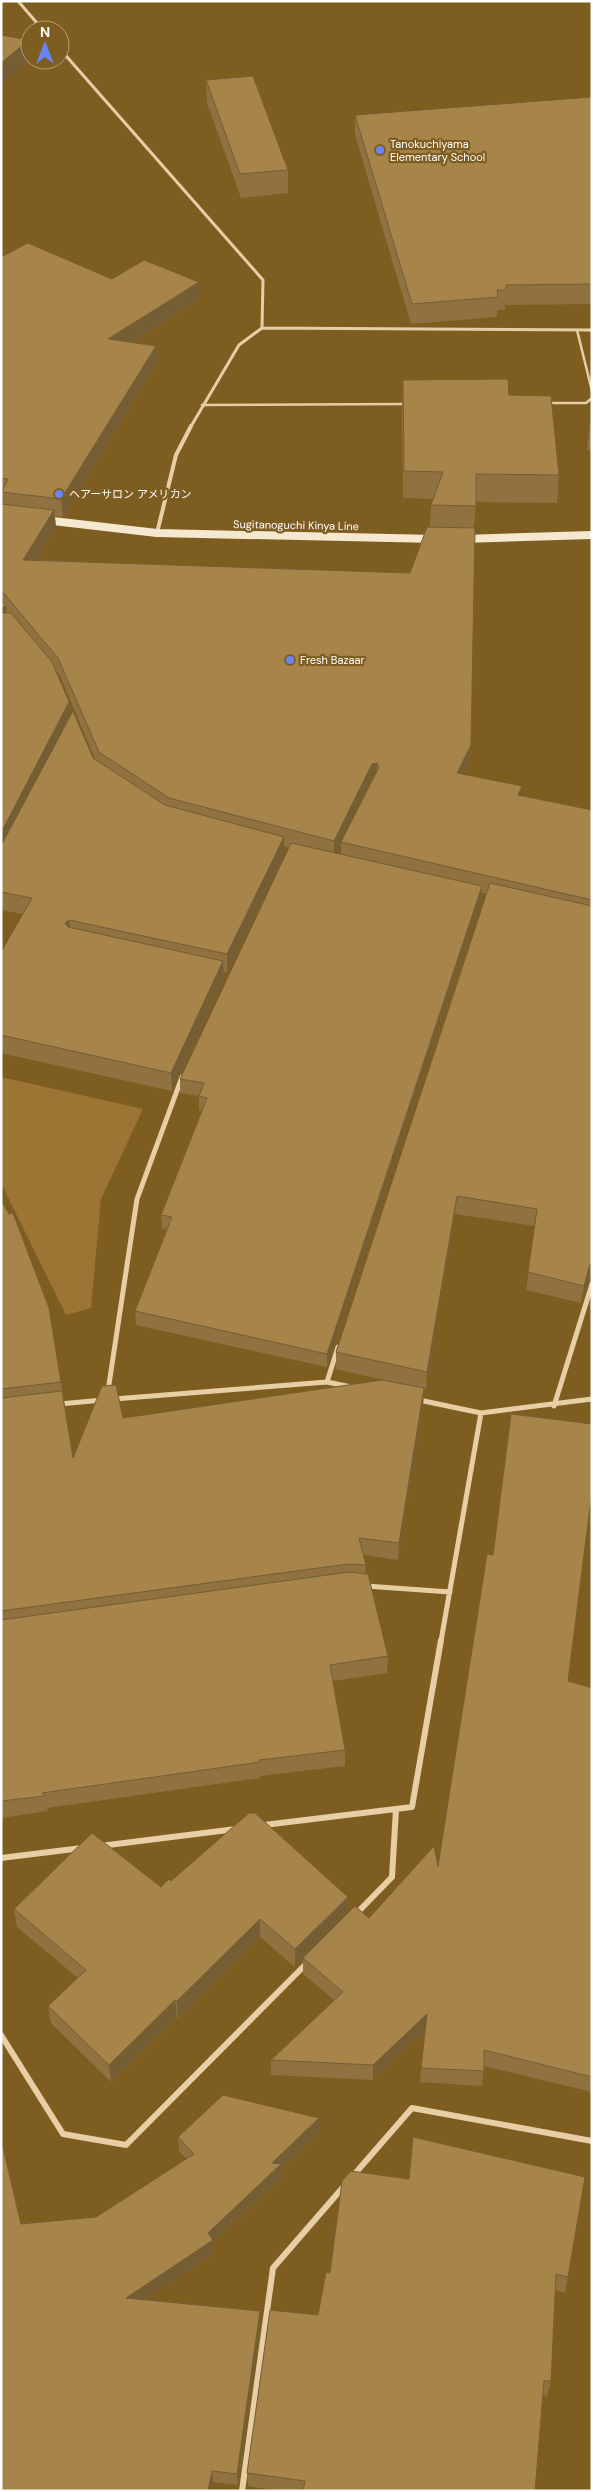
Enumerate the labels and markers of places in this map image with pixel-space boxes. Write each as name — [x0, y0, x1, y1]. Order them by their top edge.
place label: Tanokuchiyama Elementary School — [390, 137, 485, 164]
marker: Tanokuchiyama Elementary School — [374, 144, 386, 156]
place label: ヘアーサロン アメリカン — [69, 487, 192, 501]
marker: ヘアーサロン アメリカン — [53, 488, 65, 500]
place label: Fresh Bazaar — [300, 653, 364, 667]
marker: Fresh Bazaar — [284, 654, 296, 666]

